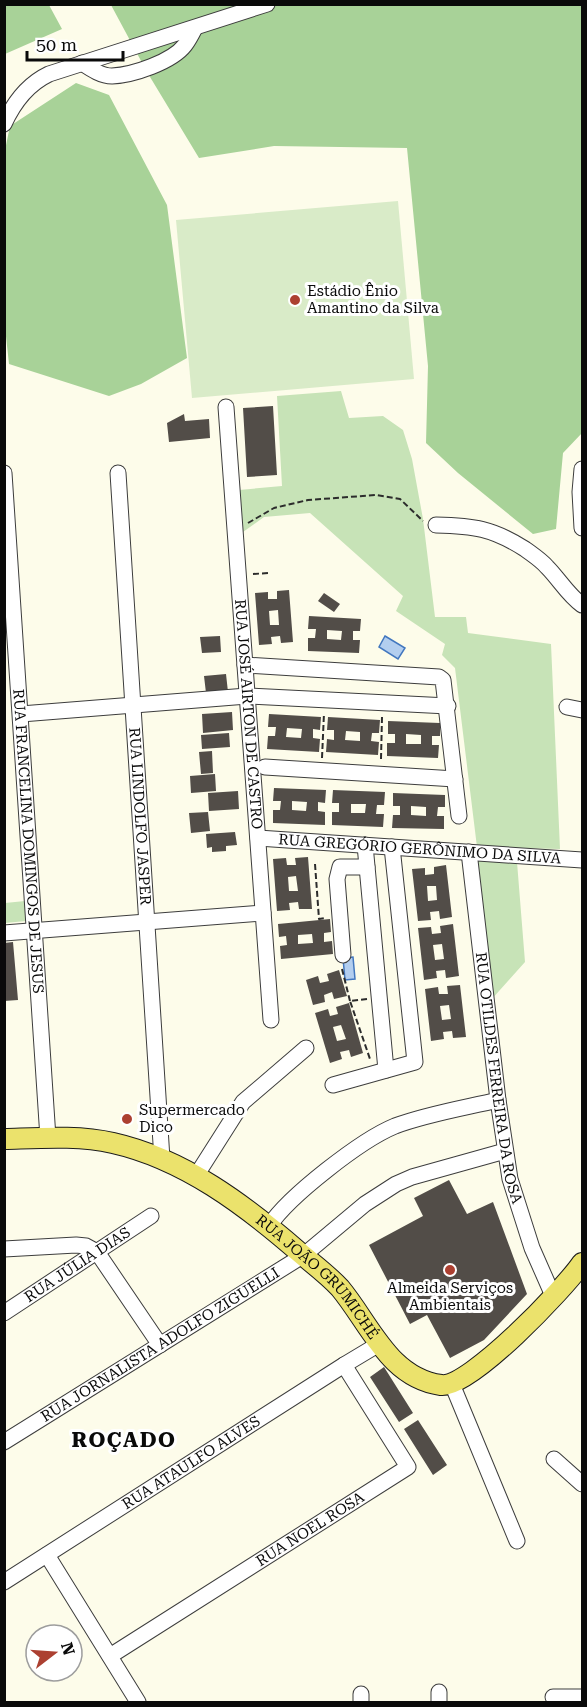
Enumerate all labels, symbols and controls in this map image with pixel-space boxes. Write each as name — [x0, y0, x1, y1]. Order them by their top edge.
scale bar — [27, 24, 123, 62]
text: 50 m — [36, 34, 77, 55]
place label: Estádio Ênio Amantino da Silva — [307, 282, 439, 317]
marker: Estádio Ênio Amantino da Silva — [288, 293, 302, 307]
street label: RUA JOSÉ AIRTON DE CASTRO — [231, 598, 266, 830]
street label: RUA FRANCELINA DOMINGOS DE JESUS — [9, 688, 47, 994]
street label: RUA LINDOLFO JASPER — [125, 727, 155, 906]
street label: RUA GREGÓRIO GERÔNIMO DA SILVA — [278, 830, 562, 868]
street label: RUA OTILDES FERREIRA DA ROSA — [472, 951, 526, 1207]
place label: Supermercado Dico — [139, 1101, 245, 1136]
marker: Supermercado Dico — [120, 1112, 134, 1126]
street label: RUA JOÃO GRUMICHÉ — [252, 1211, 382, 1343]
street label: RUA JÚLIA DIAS — [21, 1223, 134, 1306]
marker: Almeida Serviços Ambientais — [443, 1263, 457, 1277]
street label: RUA JORNALISTA ADOLFO ZIGUELLI — [38, 1264, 283, 1426]
place label: Almeida Serviços Ambientais — [387, 1279, 513, 1314]
street label: RUA ATAULFO ALVES — [119, 1412, 263, 1513]
district label: ROÇADO — [72, 1428, 176, 1452]
street label: RUA NOEL ROSA — [253, 1488, 368, 1570]
north arrow — [24, 1623, 84, 1683]
text: N — [57, 1640, 79, 1657]

